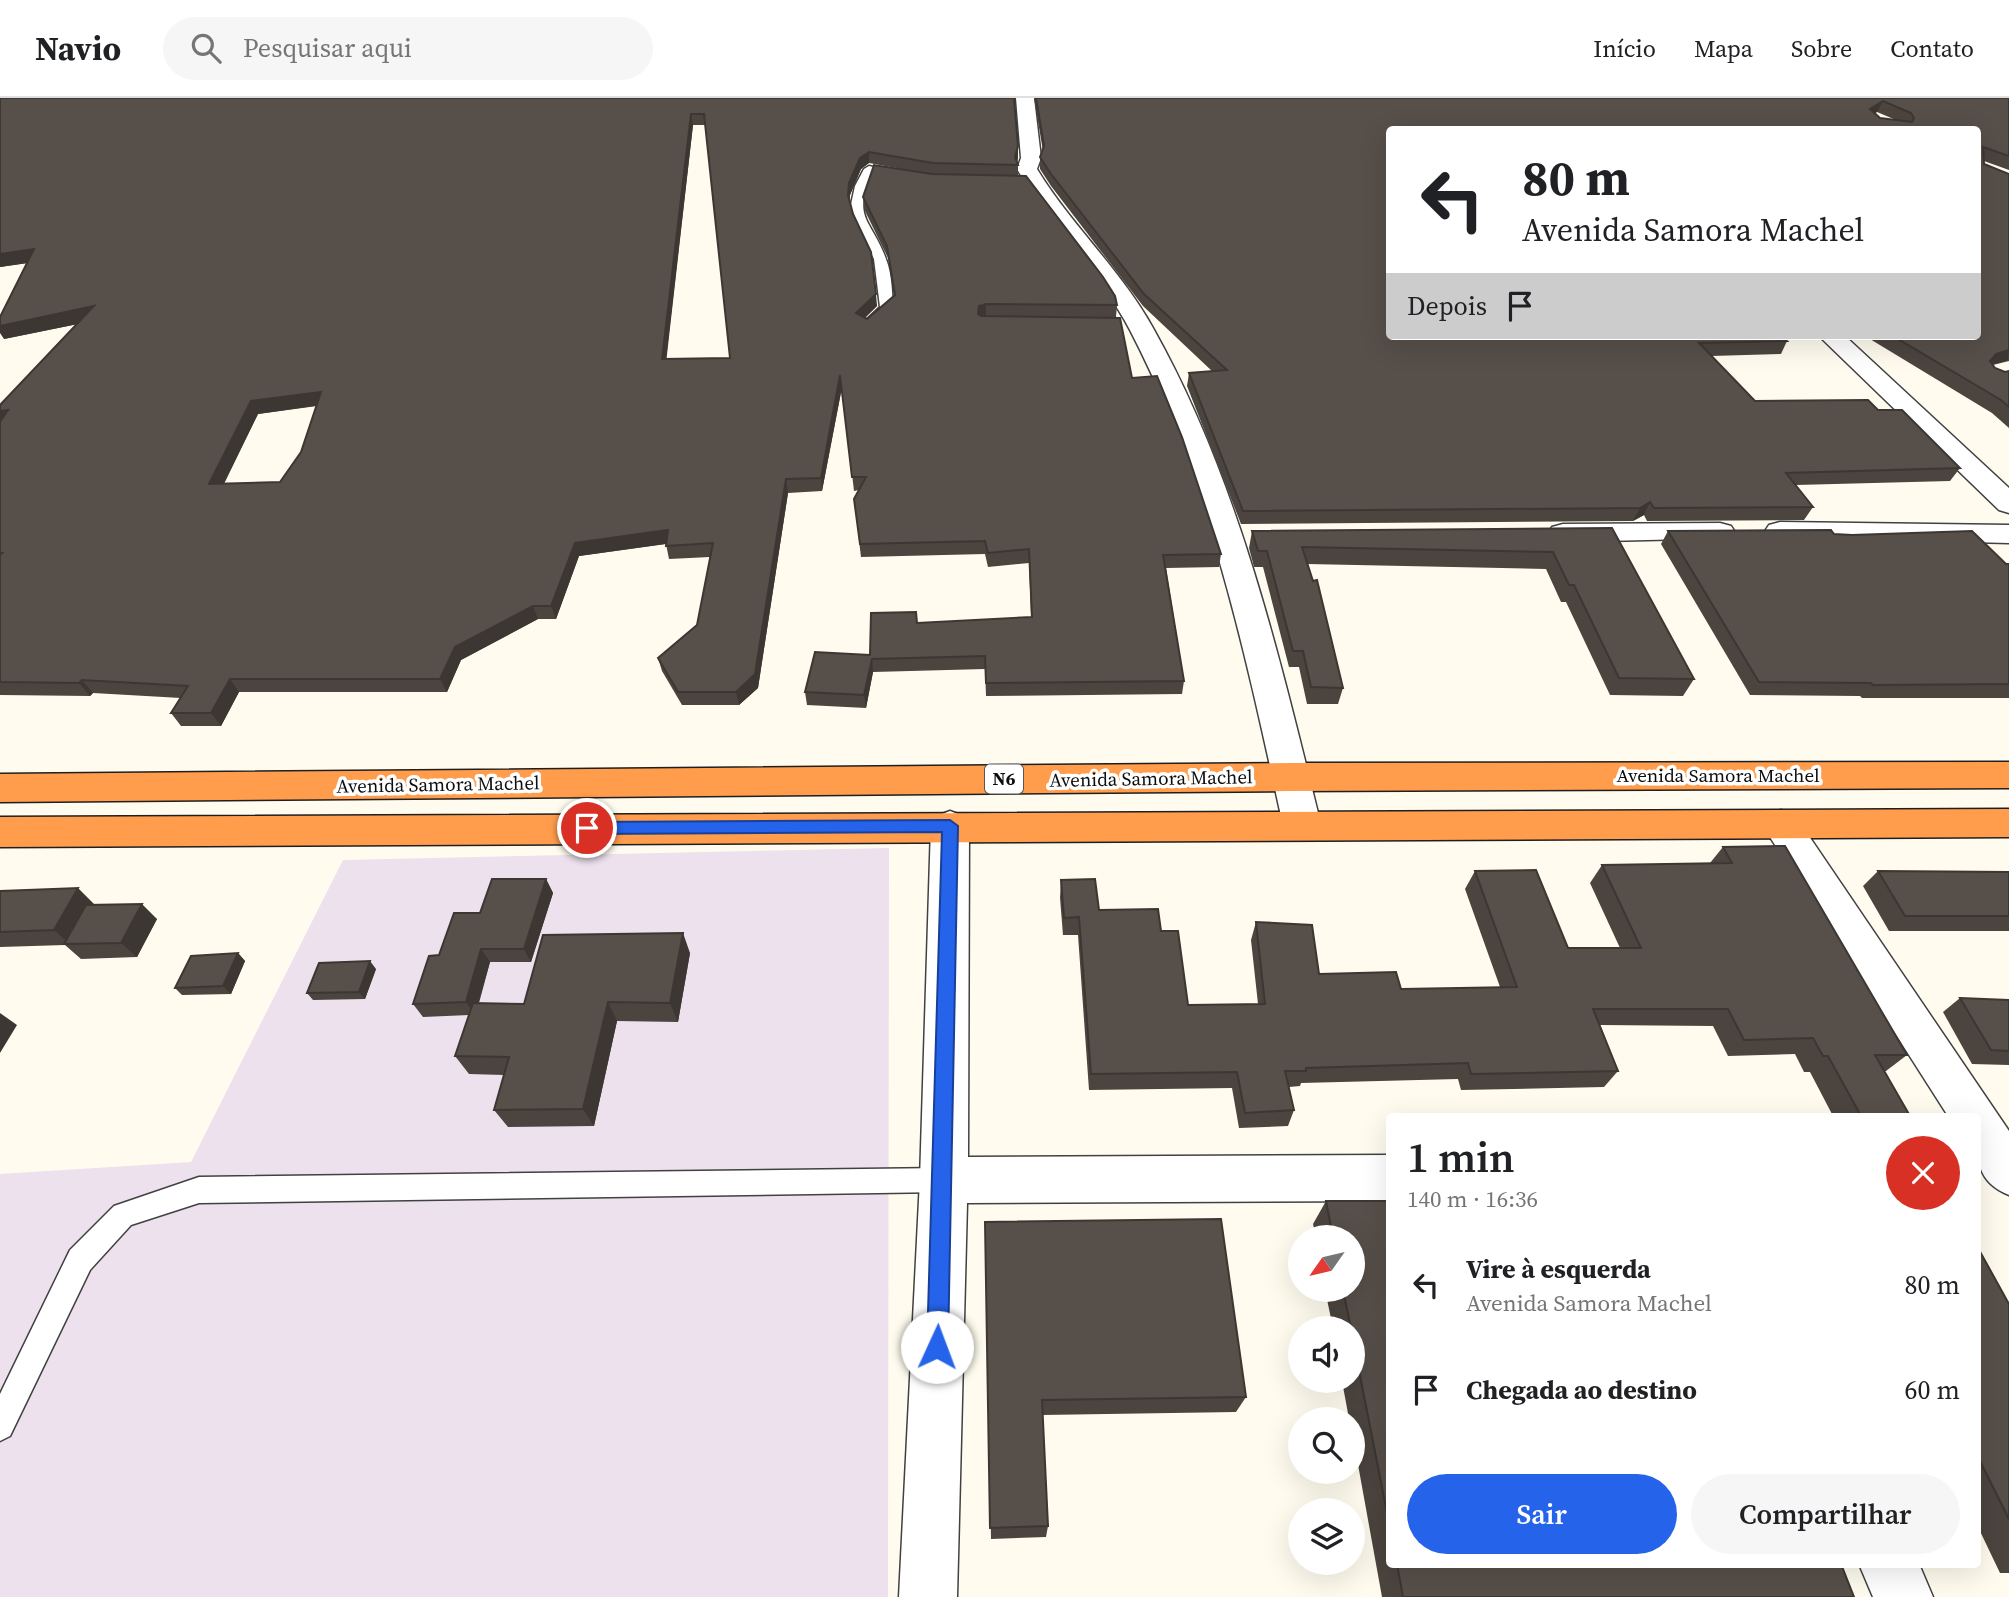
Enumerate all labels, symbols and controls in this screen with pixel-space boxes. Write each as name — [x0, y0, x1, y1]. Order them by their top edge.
search box — [163, 17, 653, 80]
text: Navio — [35, 26, 121, 71]
icon: search — [187, 29, 225, 67]
text: Pesquisar aqui — [243, 30, 412, 66]
text: Início — [1593, 32, 1656, 65]
text: Mapa — [1694, 32, 1753, 65]
text: Sobre — [1791, 32, 1852, 65]
text: Contato — [1890, 32, 1974, 65]
text: 80 m — [1522, 144, 1630, 211]
icon: left — [1407, 154, 1498, 245]
text: Avenida Samora Machel — [1522, 208, 1864, 252]
icon: arrive — [1501, 287, 1539, 325]
text: Depois — [1407, 288, 1487, 324]
street label: Avenida Samora Machel — [1616, 762, 1820, 788]
street label: Avenida Samora Machel — [1049, 763, 1253, 793]
road number: N6 — [985, 764, 1023, 794]
street label: Avenida Samora Machel — [336, 769, 540, 799]
pin — [557, 798, 617, 858]
icon: arrive — [568, 809, 606, 847]
text: 1 min — [1407, 1128, 1515, 1186]
button: close — [1886, 1136, 1960, 1210]
text: 140 m · 16:36 — [1407, 1183, 1538, 1215]
north arrow — [1288, 1225, 1365, 1302]
map controls — [1288, 1225, 1365, 1575]
text: Vire à esquerda — [1466, 1251, 1651, 1287]
icon: left — [1407, 1266, 1445, 1304]
text: 80 m — [1905, 1267, 1960, 1303]
text: Avenida Samora Machel — [1466, 1287, 1712, 1319]
position arrow — [900, 1310, 974, 1384]
button: sound — [1288, 1316, 1365, 1393]
icon: arrive — [1407, 1371, 1445, 1409]
text: Chegada ao destino — [1466, 1372, 1697, 1408]
text: 60 m — [1905, 1372, 1960, 1408]
button: search — [1288, 1407, 1365, 1484]
button: Sair — [1407, 1474, 1677, 1554]
button: Compartilhar — [1691, 1474, 1960, 1554]
button: layers — [1288, 1498, 1365, 1575]

